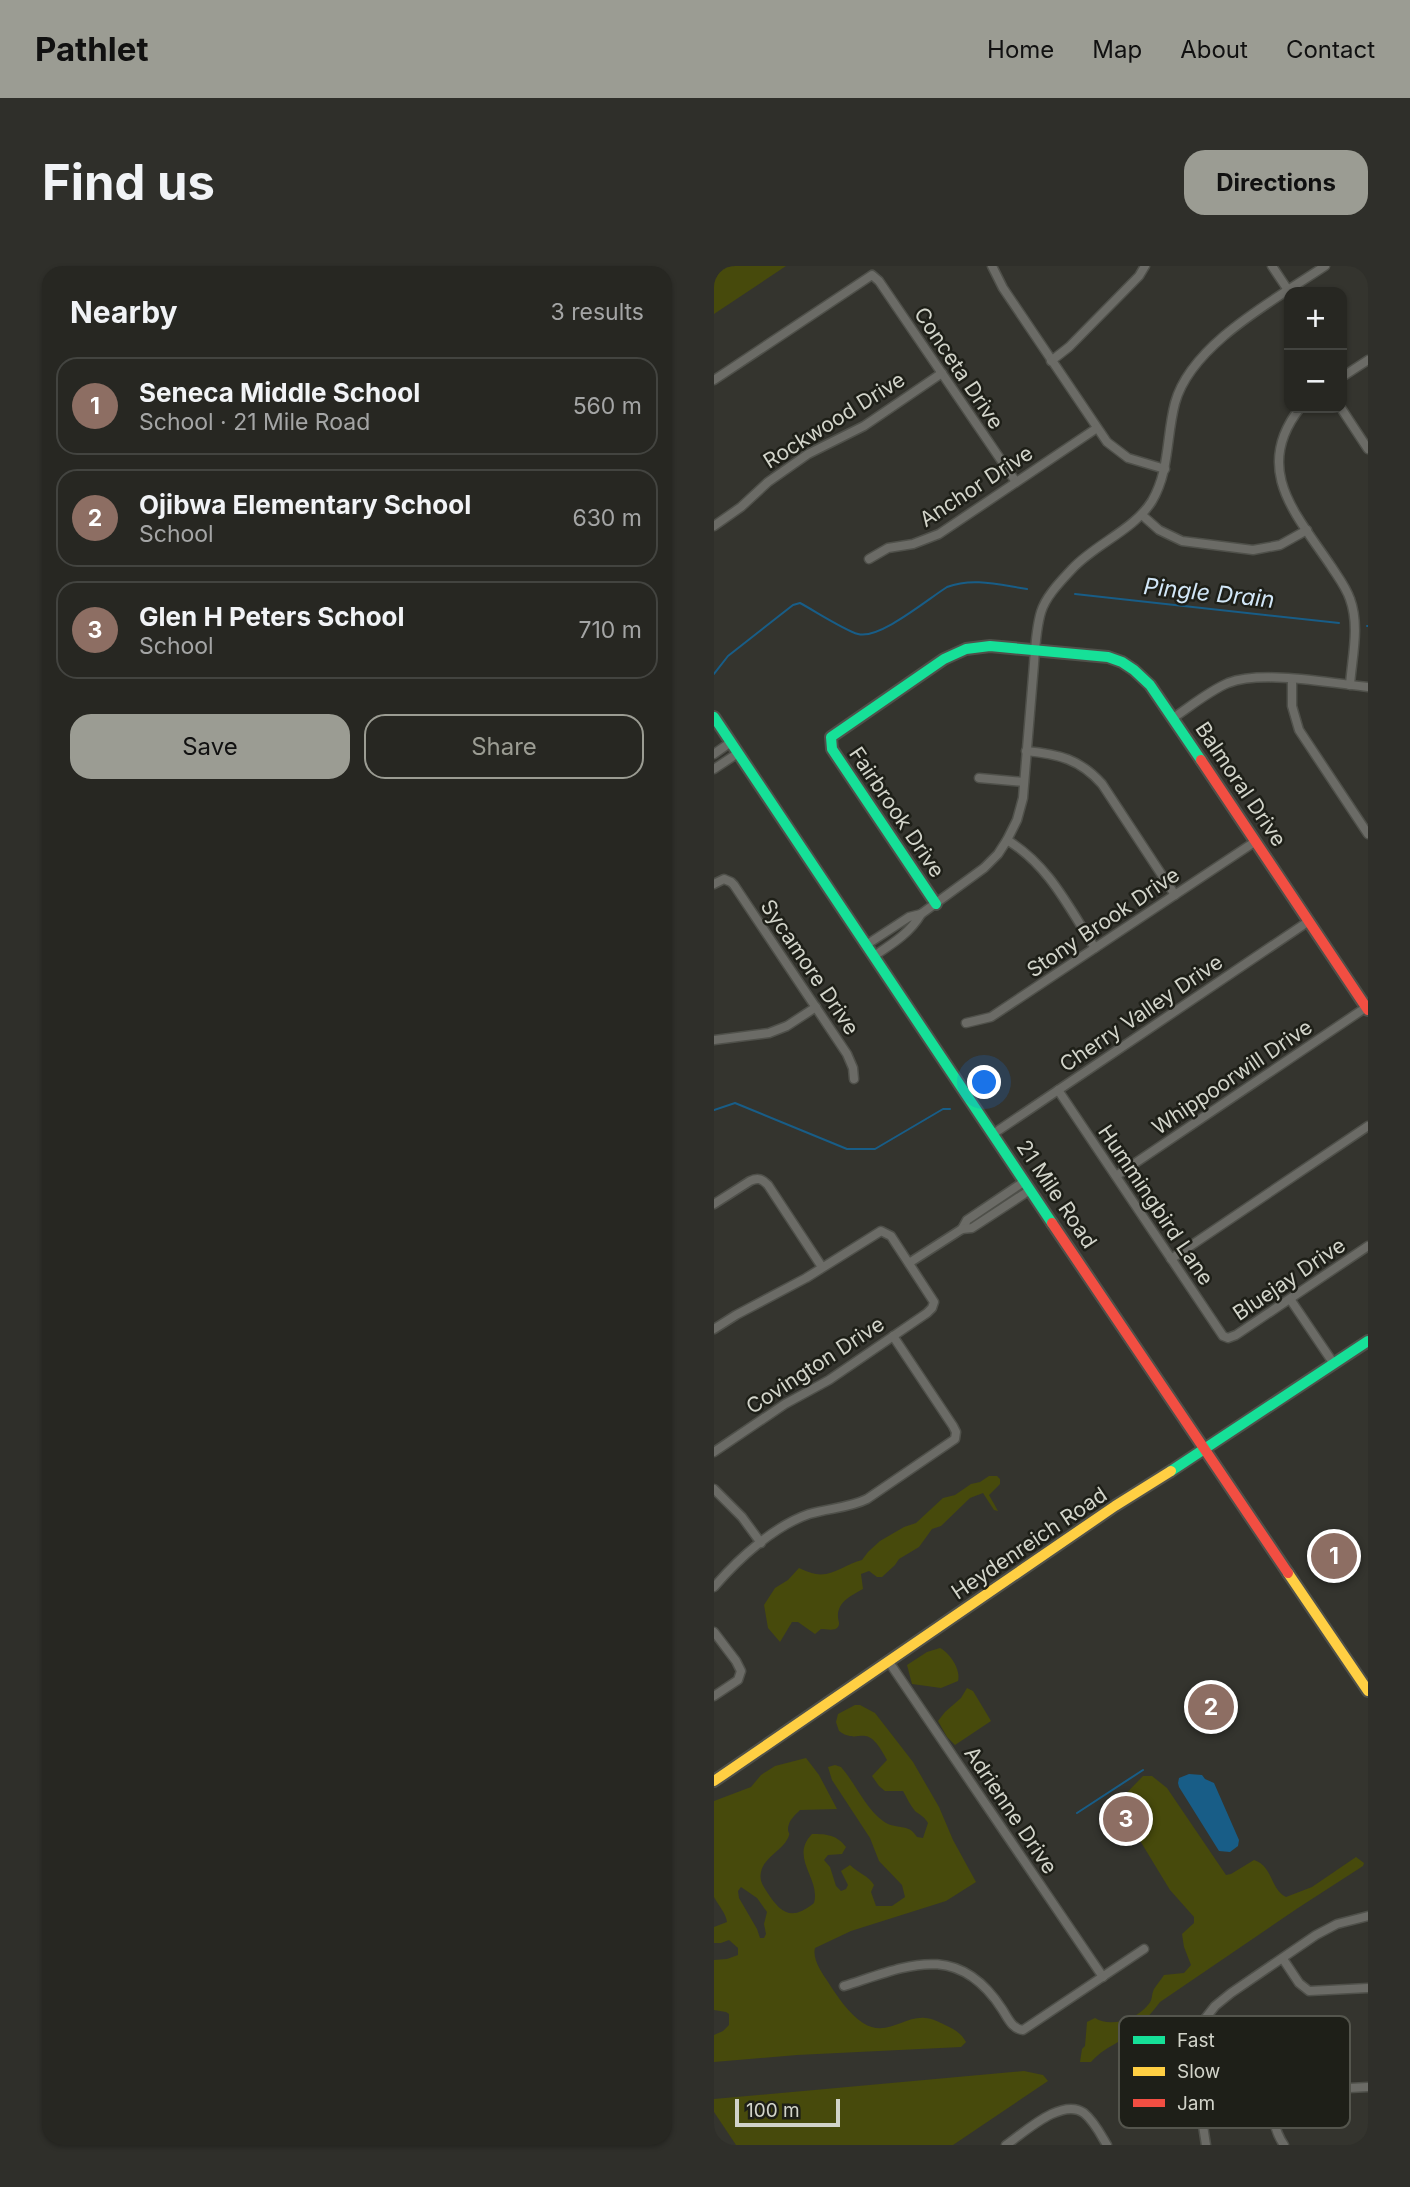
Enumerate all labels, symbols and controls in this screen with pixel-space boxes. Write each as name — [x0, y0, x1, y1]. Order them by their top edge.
text: Pathlet — [35, 29, 149, 69]
text: Home — [987, 35, 1054, 64]
text: Map — [1092, 35, 1142, 64]
text: About — [1180, 35, 1248, 64]
text: Contact — [1286, 35, 1375, 64]
button: Directions — [1184, 150, 1368, 215]
text: Find us — [42, 153, 215, 212]
map controls — [1284, 287, 1347, 413]
button: + — [1284, 287, 1347, 350]
text: Nearby — [70, 294, 178, 330]
text: 3 results — [551, 298, 644, 326]
street label: Conceta Drive — [909, 302, 1009, 434]
button: − — [1284, 350, 1347, 413]
street label: Rockwood Drive — [759, 366, 909, 474]
text: Seneca Middle School — [139, 377, 420, 408]
text: 1 — [90, 392, 100, 420]
text: 560 m — [573, 392, 642, 420]
text: School · 21 Mile Road — [139, 408, 370, 436]
street label: Anchor Drive — [915, 440, 1037, 532]
text: Ojibwa Elementary School — [139, 489, 471, 520]
text: 2 — [88, 504, 102, 532]
text: 630 m — [572, 504, 642, 532]
text: School — [139, 520, 214, 548]
water label: Pingle Drain — [1142, 572, 1276, 614]
text: Glen H Peters School — [139, 601, 405, 632]
text: 3 — [88, 616, 102, 644]
text: 710 m — [579, 616, 642, 644]
text: School — [139, 632, 214, 660]
button: Save — [70, 714, 350, 779]
button: Share — [364, 714, 644, 779]
street label: Balmoral Drive — [1190, 717, 1292, 851]
street label: Fairbrook Drive — [844, 742, 950, 882]
street label: Stony Brook Drive — [1022, 862, 1184, 982]
street label: Sycamore Drive — [756, 895, 864, 1039]
street label: Cherry Valley Drive — [1055, 949, 1227, 1077]
street label: Whippoorwill Drive — [1147, 1014, 1317, 1140]
your location — [967, 1065, 1001, 1099]
street label: Hummingbird Lane — [1093, 1120, 1219, 1290]
street label: 21 Mile Road — [1012, 1135, 1102, 1253]
street label: Bluejay Drive — [1228, 1232, 1350, 1326]
street label: Covington Drive — [741, 1311, 889, 1419]
street label: Heydenreich Road — [946, 1482, 1112, 1604]
pin: 1 — [1311, 1530, 1357, 1582]
pin: 2 — [1188, 1681, 1234, 1733]
street label: Adrienne Drive — [959, 1742, 1063, 1878]
pin: 3 — [1103, 1793, 1149, 1845]
legend — [1119, 2016, 1350, 2128]
text: Fast — [1177, 2029, 1215, 2052]
text: Slow — [1177, 2060, 1220, 2083]
text: Jam — [1177, 2092, 1215, 2115]
scale bar — [735, 2096, 840, 2128]
text: 100 m — [746, 2099, 800, 2122]

